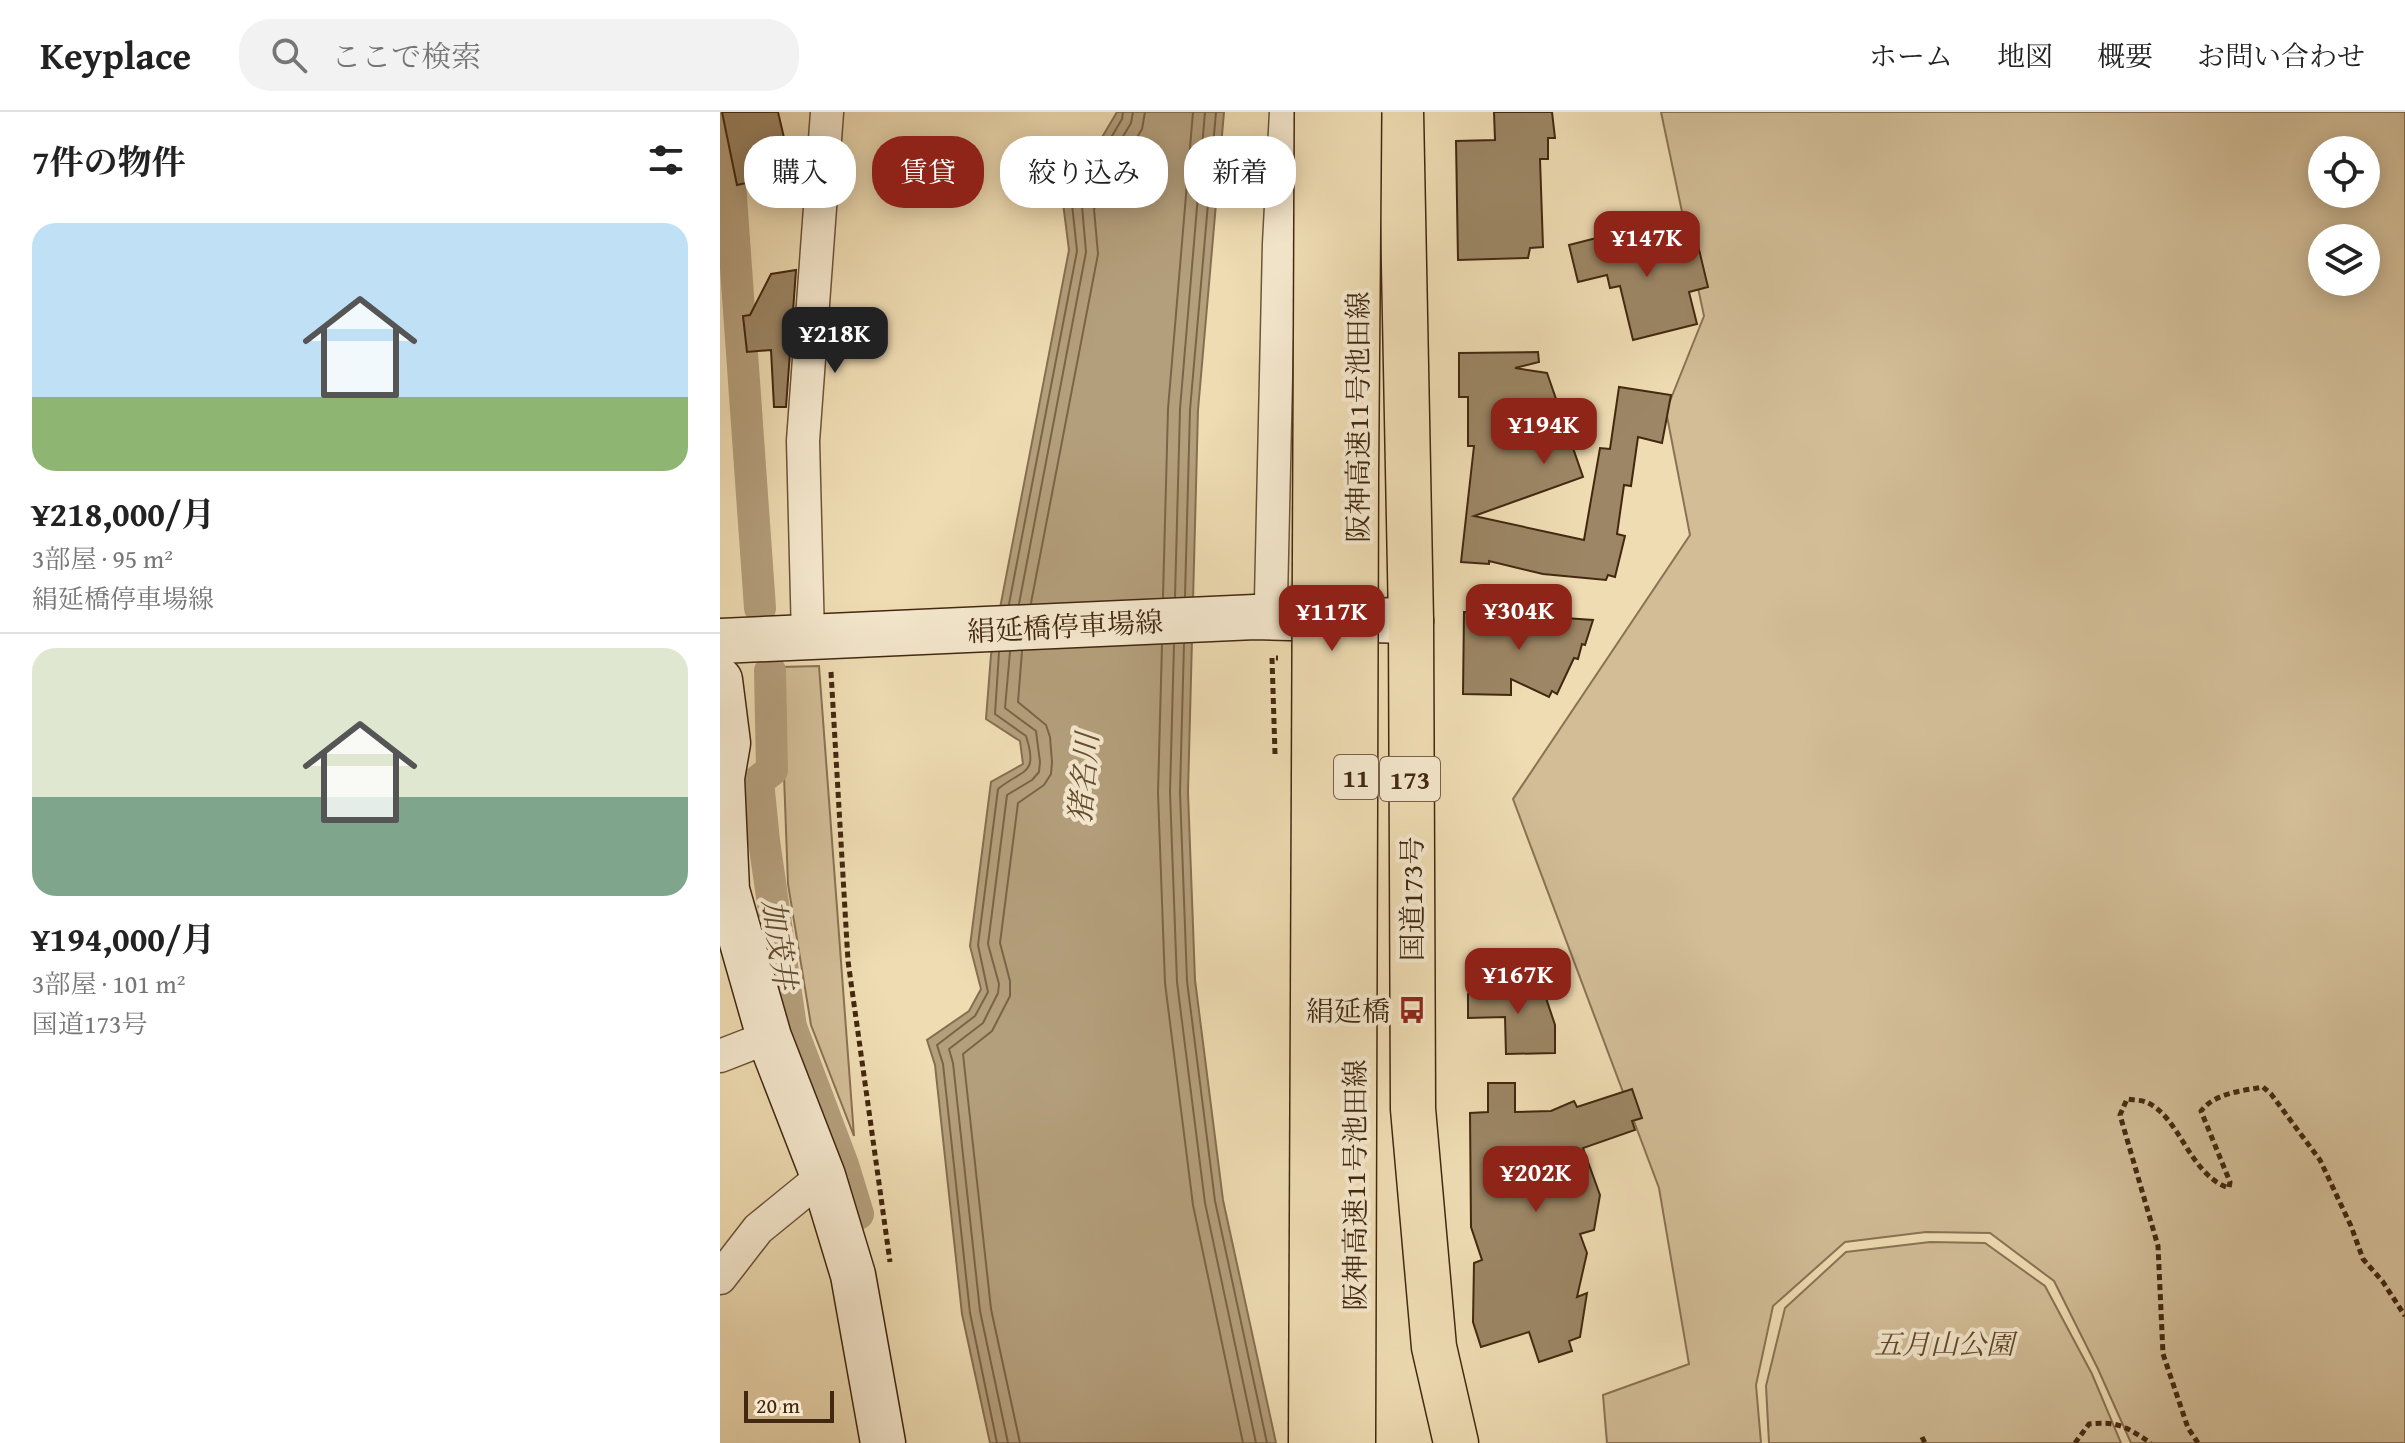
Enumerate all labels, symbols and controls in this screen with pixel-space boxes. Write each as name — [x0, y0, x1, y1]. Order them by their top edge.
search box — [239, 19, 799, 91]
text: Keyplace — [40, 27, 191, 83]
icon: search — [267, 33, 311, 77]
text: ここで検索 — [331, 34, 481, 78]
text: ホーム — [1869, 35, 1953, 76]
text: 地図 — [1997, 35, 2053, 76]
text: 概要 — [2097, 35, 2153, 76]
text: お問い合わせ — [2197, 35, 2365, 76]
chip: 購入 — [744, 136, 856, 208]
chip: 賃貸 — [872, 136, 984, 208]
chip: 絞り込み — [1000, 136, 1168, 208]
chip: 新着 — [1184, 136, 1296, 208]
map controls — [2308, 136, 2380, 296]
button: locate — [2308, 136, 2380, 208]
text: 7件の物件 — [32, 137, 186, 186]
icon: filters — [644, 138, 688, 182]
pin: ¥147K — [1591, 211, 1703, 279]
text: ¥147K — [1612, 217, 1682, 256]
button: layers — [2308, 224, 2380, 296]
icon: home — [288, 275, 432, 419]
street label: 阪神高速11号池田線 — [1337, 292, 1378, 542]
pin: ¥218K — [779, 307, 891, 375]
text: ¥218K — [800, 313, 870, 352]
pin: ¥194K — [1488, 398, 1600, 466]
text: ¥194K — [1509, 404, 1579, 443]
text: ¥218,000/月 — [32, 489, 215, 538]
text: 3部屋 · 95 m² — [32, 539, 173, 578]
text: 絹延橋停車場線 — [32, 579, 214, 618]
pin: ¥304K — [1463, 584, 1575, 652]
pin: ¥117K — [1276, 585, 1388, 653]
text: ¥304K — [1484, 590, 1554, 629]
text: ¥117K — [1297, 591, 1367, 630]
street label: 絹延橋停車場線 — [966, 600, 1164, 652]
icon: home — [288, 700, 432, 844]
water label: 猪名川 — [1057, 728, 1109, 825]
road number: 11 — [1334, 755, 1378, 799]
road number: 173 — [1380, 757, 1440, 801]
street label: 国道173号 — [1391, 837, 1432, 961]
water label: 加茂井 — [752, 896, 808, 995]
text: ¥194,000/月 — [32, 914, 215, 963]
pin: ¥167K — [1462, 948, 1574, 1016]
text: ¥167K — [1483, 954, 1553, 993]
text: 3部屋 · 101 m² — [32, 964, 186, 1003]
place label: 絹延橋 — [1306, 990, 1390, 1031]
bus stop icon: 絹延橋 — [1397, 995, 1427, 1025]
text: 国道173号 — [32, 1004, 148, 1043]
street label: 阪神高速11号池田線 — [1334, 1060, 1375, 1310]
pin: ¥202K — [1480, 1146, 1592, 1214]
text: ¥202K — [1501, 1152, 1571, 1191]
park label: 五月山公園 — [1874, 1323, 2018, 1364]
scale bar — [744, 1387, 834, 1423]
text: 20 m — [756, 1389, 800, 1421]

